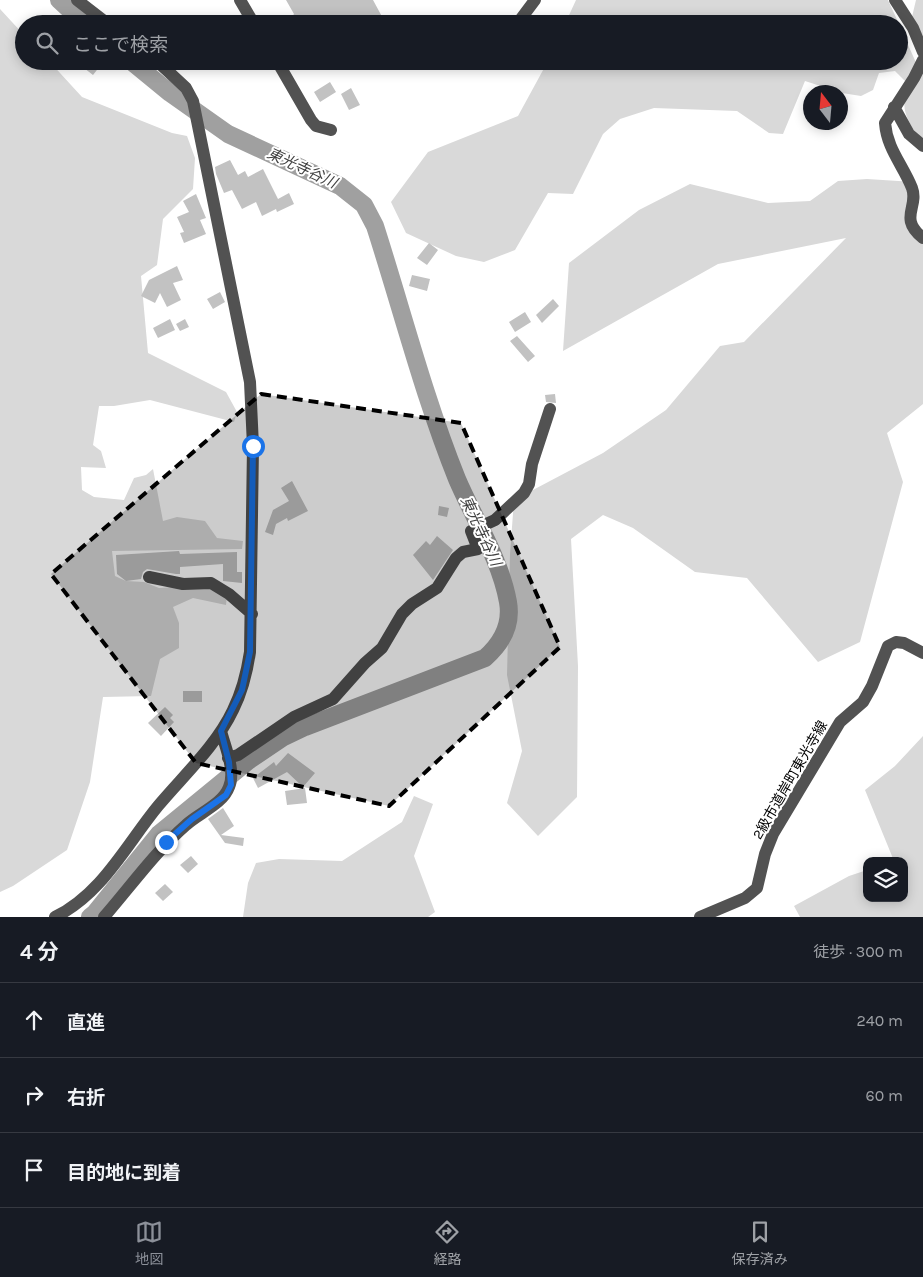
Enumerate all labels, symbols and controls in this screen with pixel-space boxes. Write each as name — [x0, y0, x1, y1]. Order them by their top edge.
search box — [15, 15, 908, 70]
icon: search — [33, 29, 61, 57]
text: ここで検索 — [73, 34, 168, 56]
north arrow — [803, 85, 848, 130]
water label: 東光寺谷川 — [264, 144, 342, 193]
route start — [242, 435, 265, 458]
water label: 東光寺谷川 — [457, 493, 506, 571]
street label: 2級市道岸町東光寺線 — [749, 718, 831, 842]
route end — [155, 831, 178, 854]
map controls — [863, 857, 908, 902]
button: layers — [863, 857, 908, 902]
text: 4 分 — [20, 940, 59, 964]
text: 徒歩 · 300 m — [813, 942, 903, 961]
icon: ahead — [20, 1006, 48, 1034]
text: 240 m — [857, 1011, 903, 1030]
text: 直進 — [67, 1012, 105, 1034]
icon: right — [20, 1081, 48, 1109]
text: 60 m — [866, 1086, 903, 1105]
text: 右折 — [67, 1087, 105, 1109]
icon: arrive — [20, 1156, 48, 1184]
text: 目的地に到着 — [67, 1162, 181, 1184]
tab: 地図 — [135, 1218, 163, 1268]
tab: 経路 — [433, 1218, 461, 1268]
tab: 保存済み — [732, 1218, 788, 1268]

